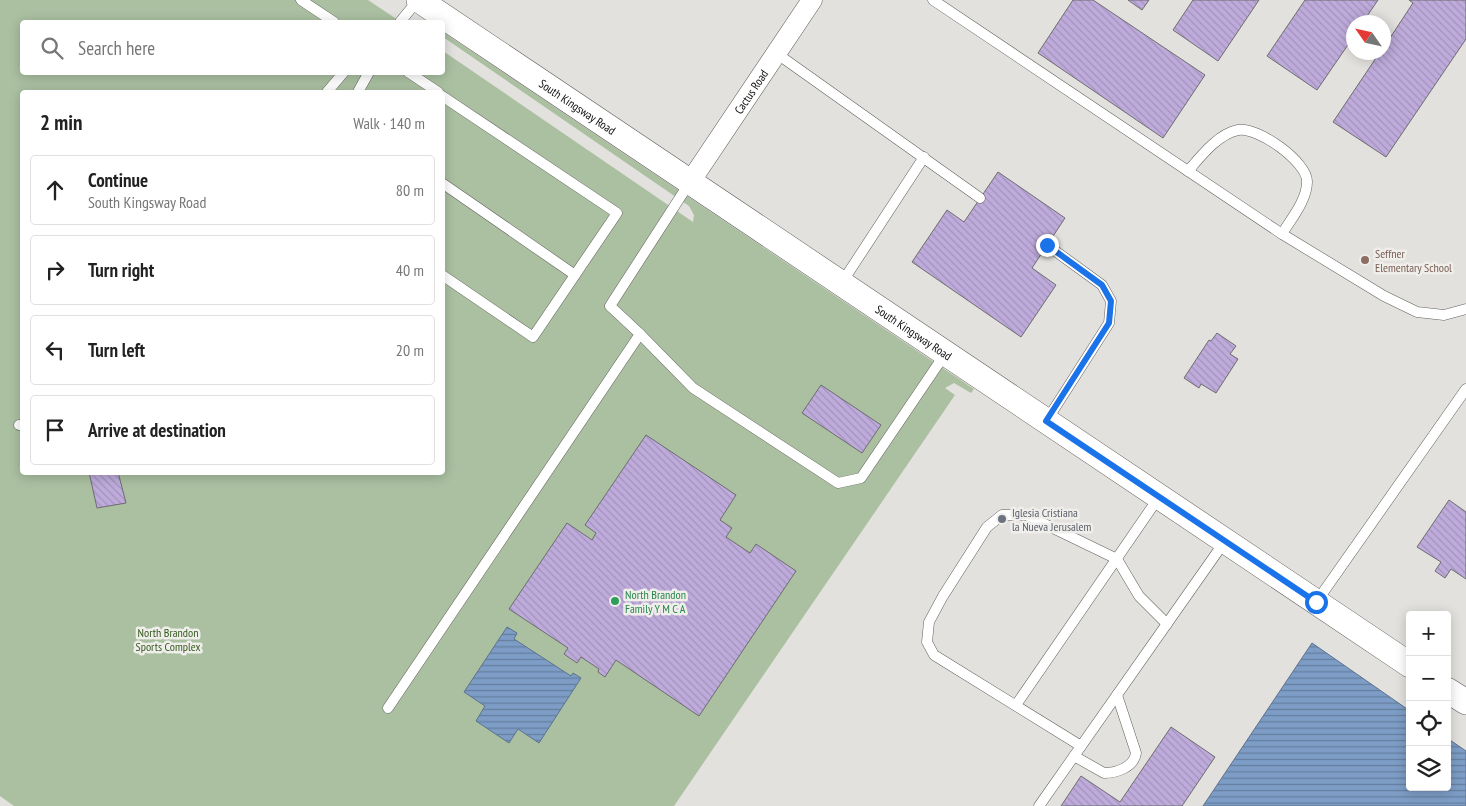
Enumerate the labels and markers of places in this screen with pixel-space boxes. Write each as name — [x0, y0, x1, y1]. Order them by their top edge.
place label: Seffner Elementary School — [1375, 246, 1452, 275]
marker: Seffner Elementary School — [1359, 254, 1371, 266]
place label: Iglesia Cristiana la Nueva Jerusalem — [1012, 505, 1092, 534]
marker: Iglesia Cristiana la Nueva Jerusalem — [996, 513, 1008, 525]
place label: North Brandon Family Y M C A — [625, 587, 686, 616]
marker: North Brandon Family Y M C A — [609, 595, 621, 607]

